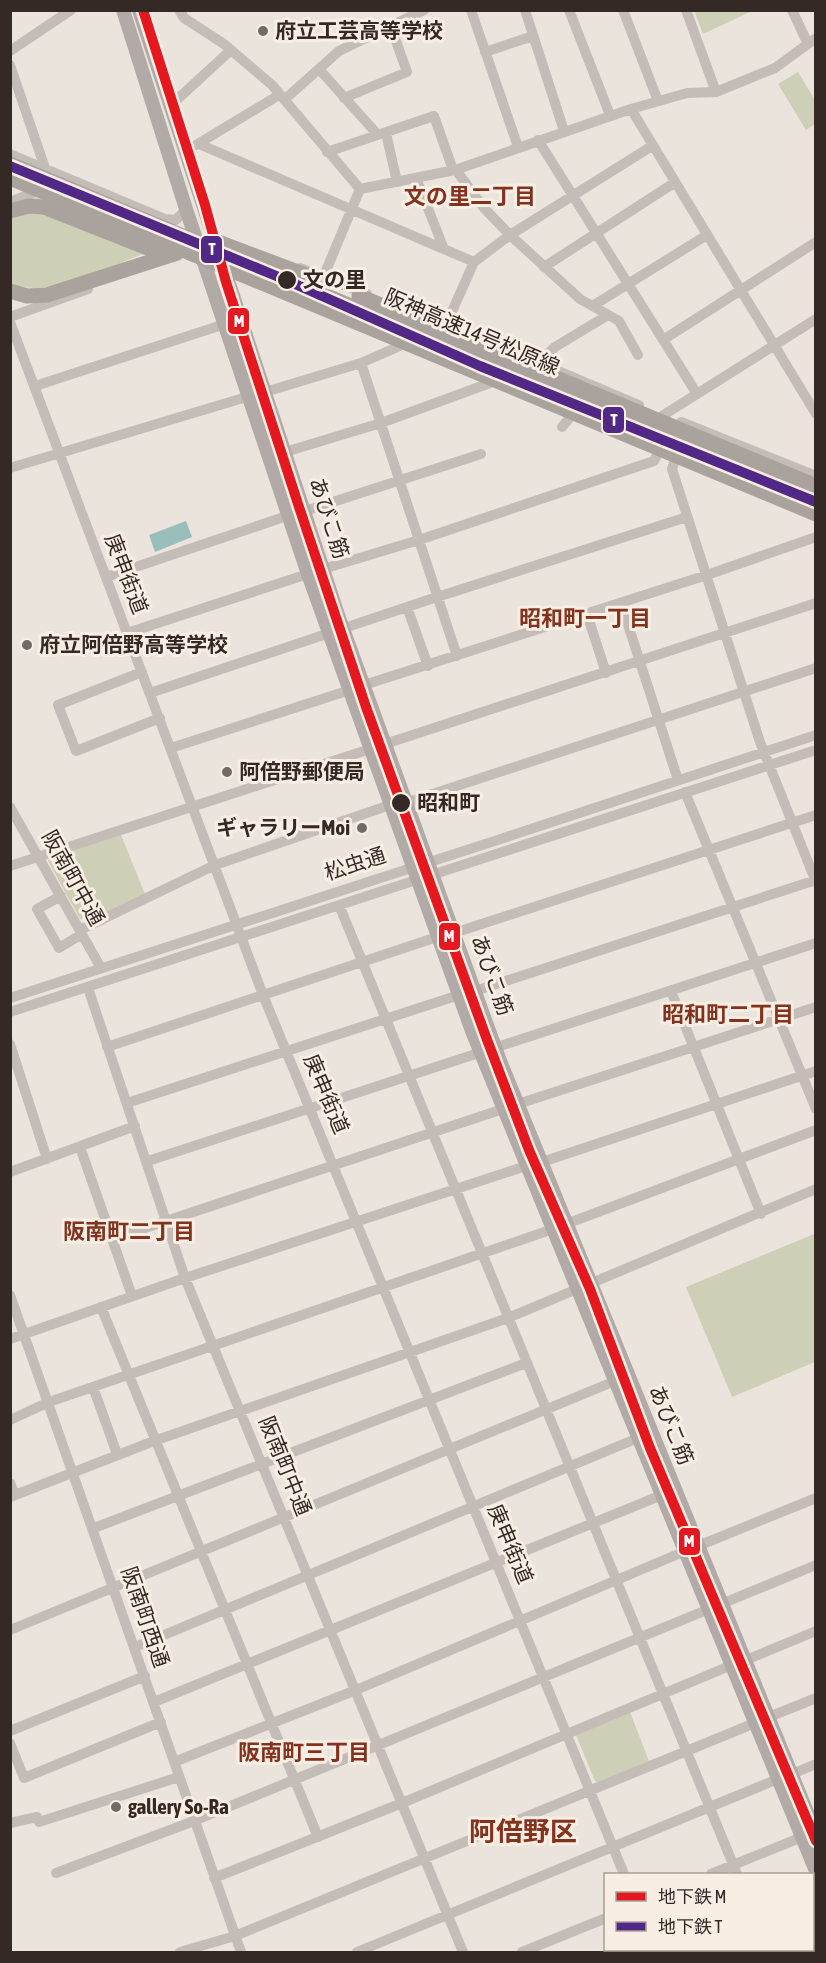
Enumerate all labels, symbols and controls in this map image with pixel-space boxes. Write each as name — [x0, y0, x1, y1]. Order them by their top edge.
place label: 府立工芸高等学校 — [275, 18, 443, 42]
marker: 府立工芸高等学校 — [256, 24, 270, 38]
district label: 文の里二丁目 — [404, 183, 536, 209]
line badge: T — [200, 235, 223, 264]
text: T — [208, 240, 216, 258]
place label: 文の里 — [303, 267, 366, 291]
marker: 文の里 — [276, 269, 298, 291]
street label: 阪神高速14号松原線 — [381, 283, 563, 379]
line badge: M — [227, 307, 250, 335]
text: M — [234, 312, 244, 330]
line badge: T — [602, 406, 625, 434]
text: T — [610, 411, 618, 429]
street label: あびこ筋 — [306, 474, 354, 561]
street label: 庚申街道 — [101, 530, 153, 617]
district label: 昭和町一丁目 — [519, 605, 651, 631]
place label: 府立阿倍野高等学校 — [39, 632, 228, 656]
marker: 府立阿倍野高等学校 — [20, 638, 34, 652]
place label: 阿倍野郵便局 — [239, 759, 365, 783]
marker: 阿倍野郵便局 — [220, 765, 234, 779]
place label: 昭和町 — [417, 790, 480, 814]
marker: 昭和町 — [390, 792, 412, 814]
place label: ギャラリーMoi — [216, 815, 350, 839]
marker: ギャラリーMoi — [355, 821, 369, 835]
street label: 阪南町中通 — [38, 826, 110, 929]
street label: 松虫通 — [321, 842, 388, 884]
line badge: M — [438, 922, 461, 951]
text: M — [444, 927, 454, 945]
street label: あびこ筋 — [467, 931, 519, 1018]
district label: 昭和町二丁目 — [662, 1001, 794, 1027]
street label: 庚申街道 — [299, 1050, 354, 1137]
district label: 阪南町二丁目 — [63, 1218, 195, 1244]
street label: あびこ筋 — [645, 1381, 699, 1468]
street label: 阪南町中通 — [255, 1412, 317, 1519]
street label: 庚申街道 — [483, 1500, 538, 1587]
line badge: M — [678, 1527, 701, 1556]
text: M — [684, 1532, 694, 1550]
street label: 阪南町西通 — [118, 1563, 174, 1670]
district label: 阪南町三丁目 — [238, 1739, 370, 1765]
place label: gallery So-Ra — [128, 1794, 229, 1818]
marker: gallery So-Ra — [109, 1800, 123, 1814]
district label: 阿倍野区 — [469, 1816, 577, 1847]
legend — [604, 1873, 814, 1951]
text: 地下鉄 M — [658, 1886, 727, 1907]
text: 地下鉄 T — [658, 1916, 722, 1937]

